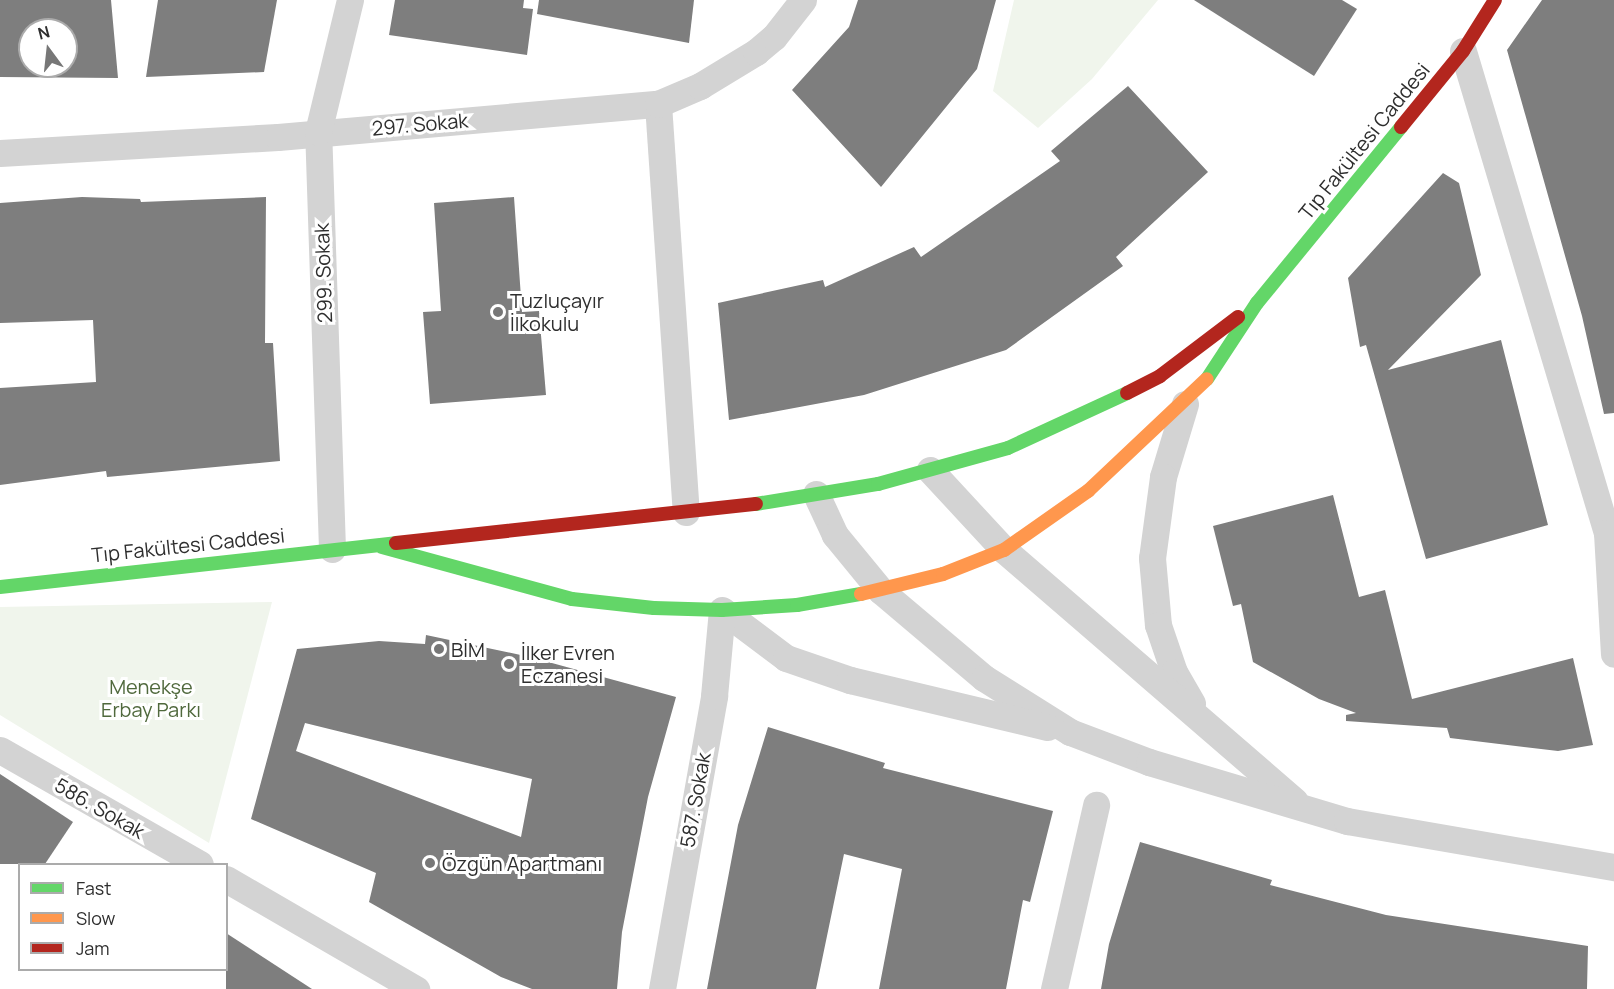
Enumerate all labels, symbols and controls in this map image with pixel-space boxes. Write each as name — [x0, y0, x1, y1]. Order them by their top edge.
north arrow — [18, 18, 78, 78]
text: N — [35, 20, 52, 45]
street label: Tıp Fakültesi Caddesi — [1294, 58, 1434, 224]
street label: 297. Sokak — [371, 108, 469, 140]
street label: 299. Sokak — [309, 223, 337, 323]
place label: Tuzluçayır İlkokulu — [510, 288, 604, 335]
marker: Tuzluçayır İlkokulu — [491, 305, 505, 319]
street label: Tıp Fakültesi Caddesi — [90, 523, 286, 567]
place label: BİM — [451, 637, 485, 661]
place label: İlker Evren Eczanesi — [521, 640, 615, 687]
marker: BİM — [432, 642, 446, 656]
marker: İlker Evren Eczanesi — [502, 657, 516, 671]
park label: Menekşe Erbay Parkı — [101, 674, 201, 721]
street label: 587. Sokak — [675, 751, 715, 849]
street label: 586. Sokak — [51, 773, 149, 843]
place label: Özgün Apartmanı — [442, 851, 602, 875]
marker: Özgün Apartmanı — [423, 856, 437, 870]
legend — [18, 863, 228, 971]
text: Fast — [76, 876, 111, 900]
text: Slow — [76, 906, 115, 930]
text: Jam — [76, 936, 110, 960]

